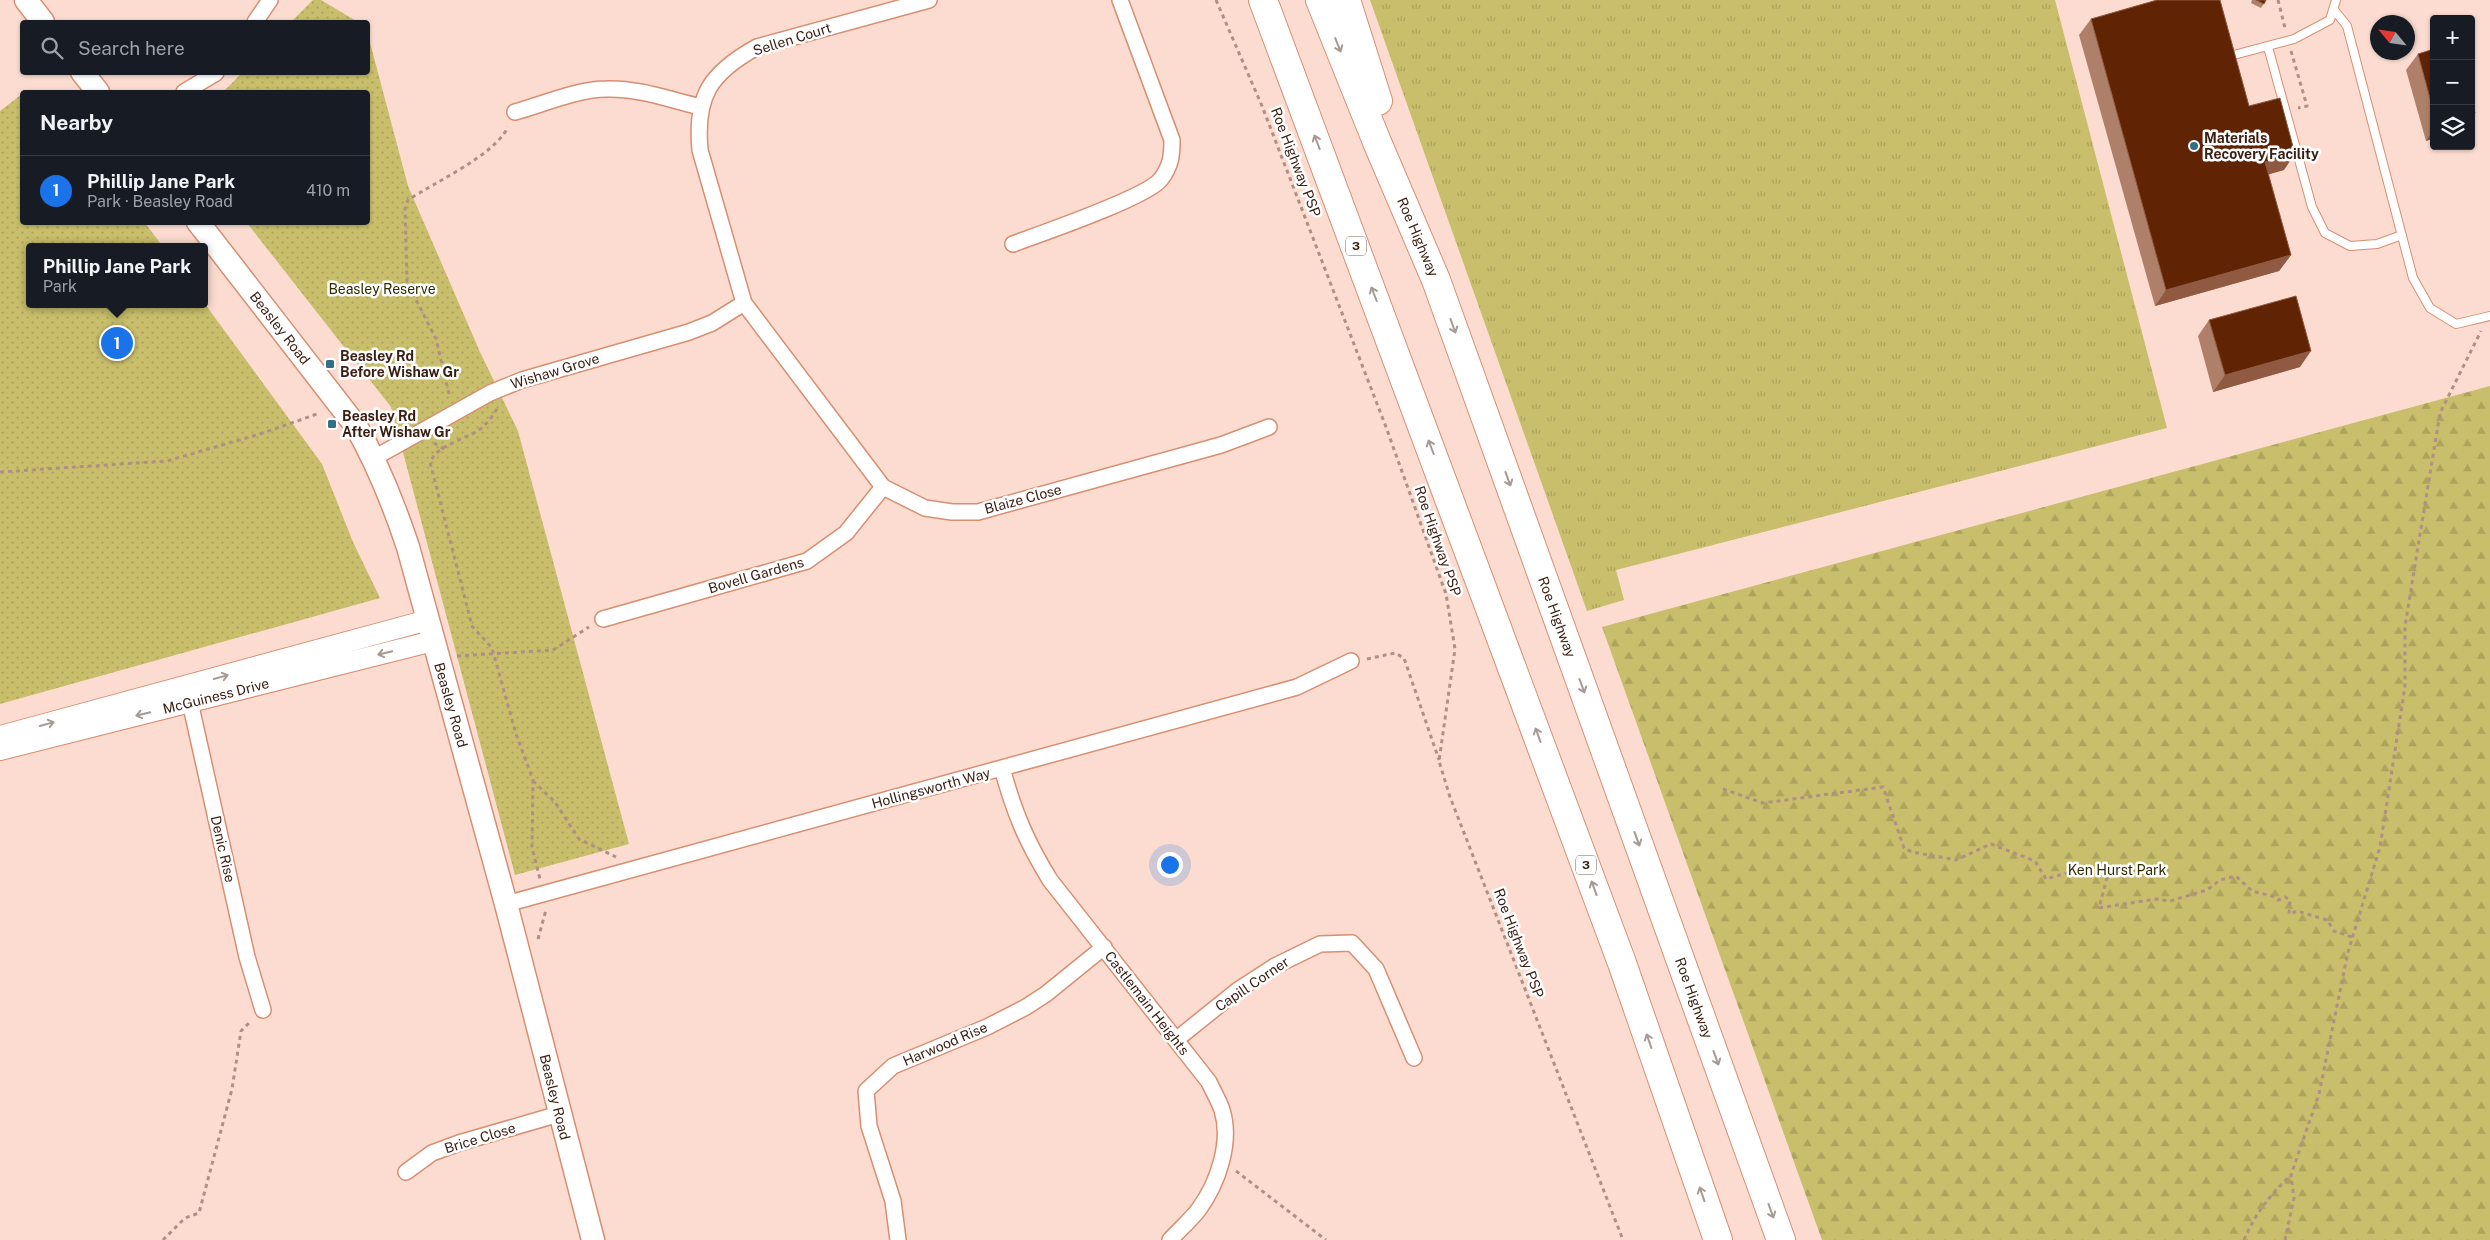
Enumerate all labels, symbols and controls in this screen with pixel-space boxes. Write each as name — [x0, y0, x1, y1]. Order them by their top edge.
north arrow — [2370, 15, 2415, 60]
map controls — [2430, 15, 2475, 150]
button: + — [2430, 15, 2475, 60]
street label: Sellen Court — [751, 19, 833, 59]
search box — [20, 20, 370, 75]
icon: search — [38, 34, 66, 62]
text: Search here — [78, 37, 185, 59]
one-way arrow — [1334, 37, 1343, 52]
button: − — [2430, 60, 2475, 105]
street label: Roe Highway PSP — [1268, 105, 1324, 219]
button: layers — [2430, 105, 2475, 150]
text: Nearby — [40, 110, 113, 135]
place label: Materials Recovery Facility — [2204, 130, 2319, 162]
one-way arrow — [1311, 135, 1320, 150]
marker: Materials Recovery Facility — [2188, 140, 2200, 152]
text: Phillip Jane Park — [87, 170, 235, 192]
text: 1 — [53, 181, 59, 200]
text: 410 m — [306, 181, 350, 200]
text: Park · Beasley Road — [87, 192, 233, 211]
street label: Roe Highway — [1394, 195, 1442, 280]
road number: 3 — [1346, 237, 1366, 256]
popup — [26, 243, 208, 308]
text: Phillip Jane Park — [43, 255, 191, 277]
text: Park — [43, 277, 77, 296]
park label: Beasley Reserve — [328, 281, 436, 297]
one-way arrow — [1369, 287, 1378, 303]
street label: Beasley Road — [247, 288, 313, 368]
one-way arrow — [1449, 317, 1458, 333]
pin: 1 — [101, 324, 133, 362]
place label: Beasley Rd Before Wishaw Gr — [340, 348, 459, 380]
street label: Wishaw Grove — [509, 350, 601, 392]
marker: Beasley Rd Before Wishaw Gr — [324, 358, 336, 370]
place label: Beasley Rd After Wishaw Gr — [342, 408, 451, 440]
marker: Beasley Rd After Wishaw Gr — [326, 418, 338, 430]
one-way arrow — [1426, 439, 1435, 455]
one-way arrow — [1504, 470, 1513, 486]
street label: Blaize Close — [983, 481, 1063, 517]
street label: Roe Highway PSP — [1412, 484, 1464, 598]
street label: Bovell Gardens — [706, 554, 806, 596]
street label: Roe Highway — [1535, 574, 1579, 660]
one-way arrow — [378, 649, 394, 658]
street label: Beasley Road — [431, 661, 471, 749]
one-way arrow — [213, 672, 229, 681]
street label: McGuiness Drive — [161, 675, 271, 717]
one-way arrow — [1578, 678, 1587, 694]
one-way arrow — [135, 710, 151, 719]
one-way arrow — [39, 718, 55, 728]
one-way arrow — [1533, 728, 1542, 743]
street label: Hollingsworth Way — [870, 764, 993, 812]
street label: Denic Rise — [208, 814, 238, 884]
one-way arrow — [1633, 831, 1642, 847]
your location — [1157, 852, 1183, 878]
road number: 3 — [1576, 856, 1596, 874]
park label: Ken Hurst Park — [2068, 862, 2166, 878]
one-way arrow — [1589, 880, 1598, 896]
street label: Roe Highway PSP — [1491, 886, 1547, 1000]
street label: Castlemain Heights — [1102, 948, 1192, 1058]
street label: Capill Corner — [1212, 954, 1292, 1014]
street label: Roe Highway — [1672, 955, 1716, 1041]
street label: Harwood Rise — [900, 1019, 990, 1069]
one-way arrow — [1644, 1033, 1653, 1049]
one-way arrow — [1712, 1050, 1721, 1065]
street label: Beasley Road — [537, 1052, 573, 1142]
street label: Brice Close — [442, 1120, 518, 1156]
one-way arrow — [1697, 1186, 1707, 1202]
one-way arrow — [1767, 1203, 1776, 1218]

